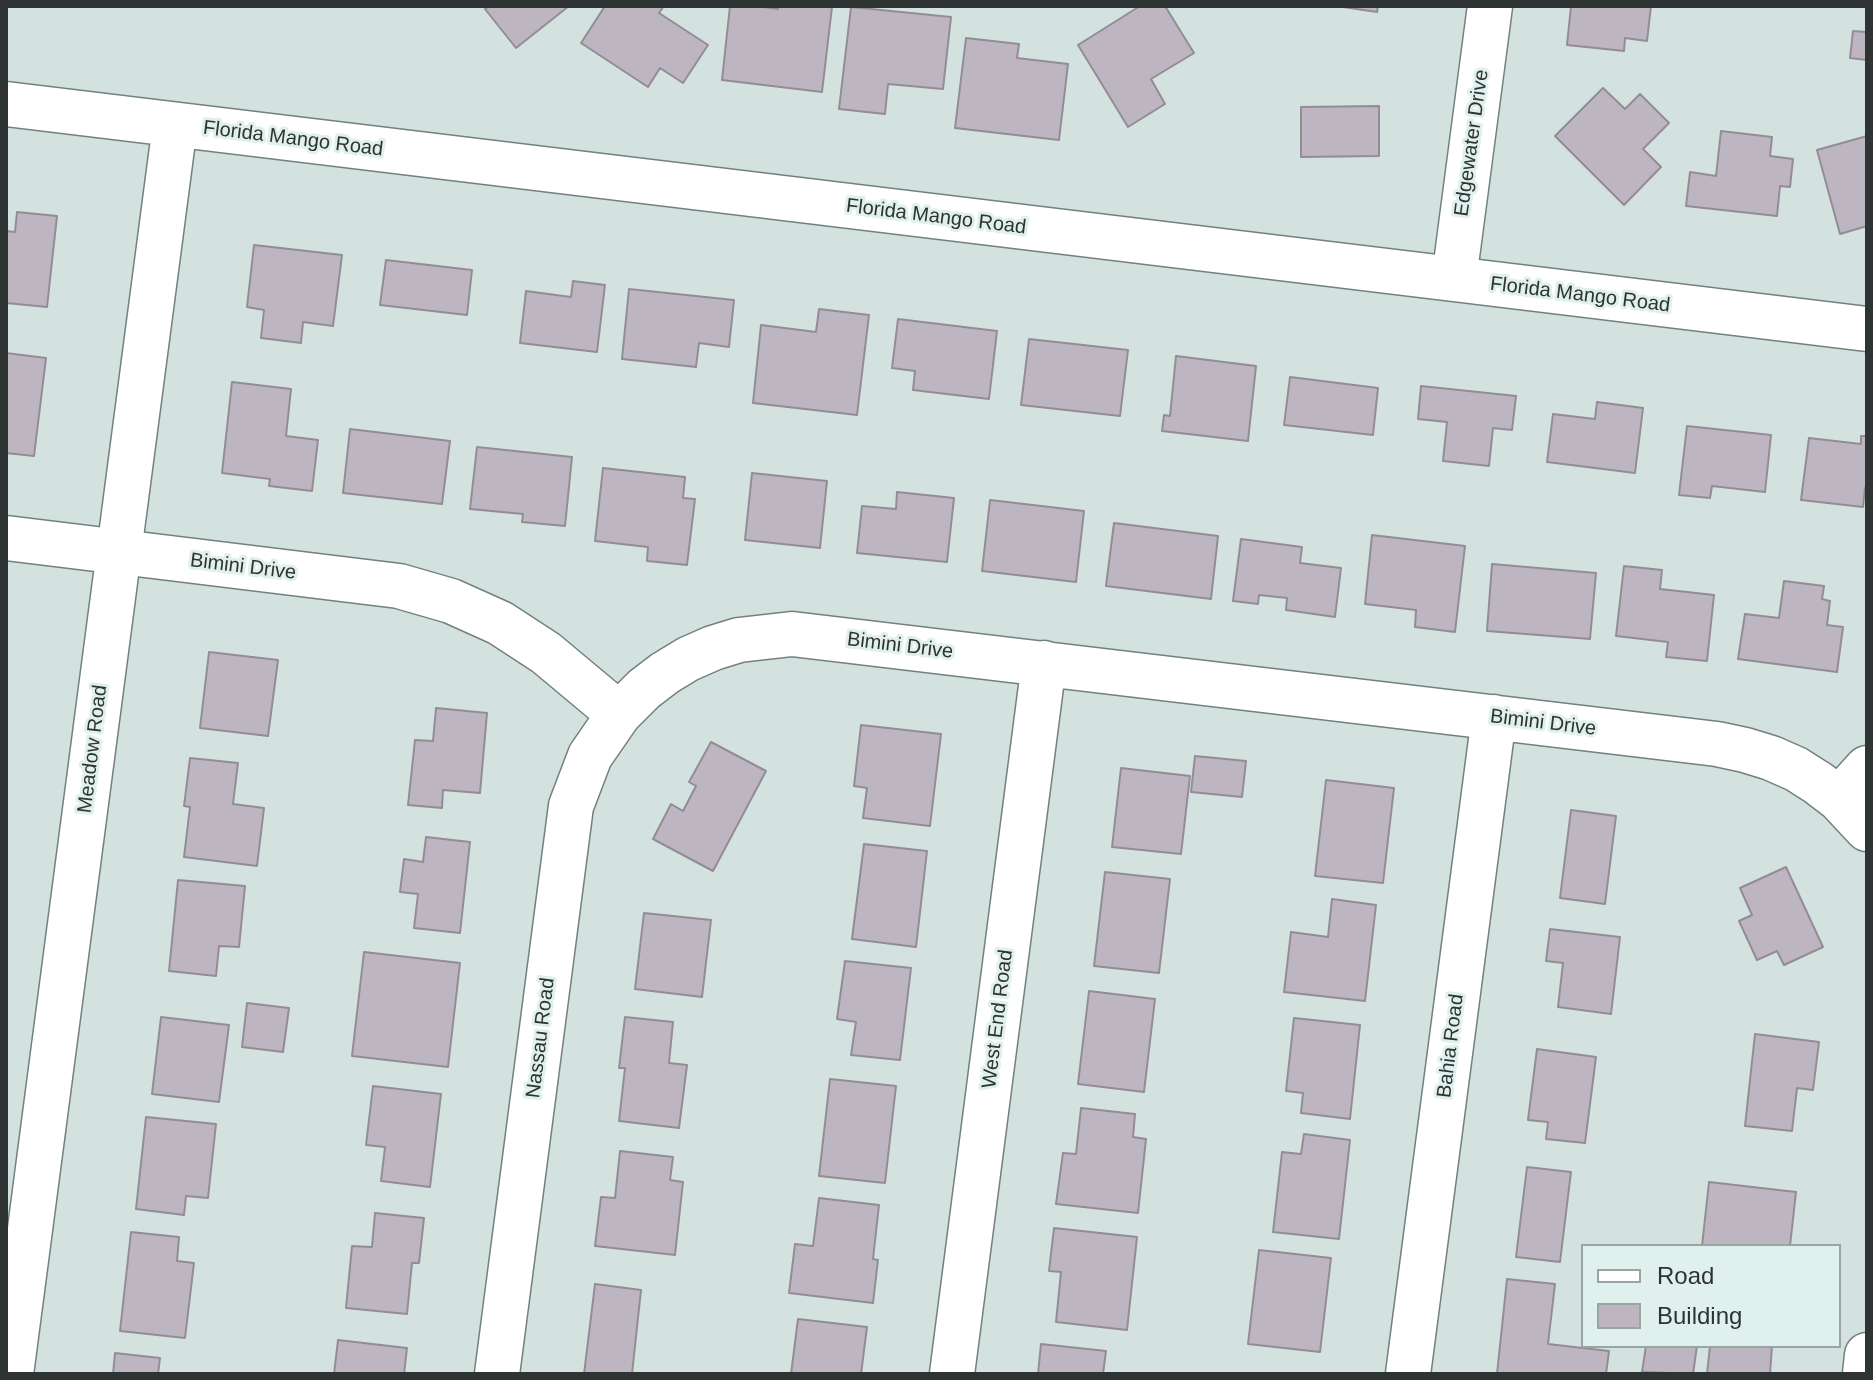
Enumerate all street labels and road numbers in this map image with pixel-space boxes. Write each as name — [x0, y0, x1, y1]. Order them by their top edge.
street label: Edgewater Drive — [1450, 68, 1494, 218]
street label: Florida Mango Road — [202, 116, 384, 162]
street label: Florida Mango Road — [845, 194, 1027, 240]
street label: Florida Mango Road — [1489, 272, 1671, 318]
street label: Bimini Drive — [189, 549, 297, 585]
street label: Bimini Drive — [846, 628, 954, 664]
street label: Meadow Road — [73, 684, 113, 814]
street label: Bimini Drive — [1489, 705, 1597, 741]
street label: West End Road — [978, 948, 1018, 1090]
street label: Nassau Road — [522, 976, 560, 1100]
street label: Bahia Road — [1433, 993, 1469, 1099]

